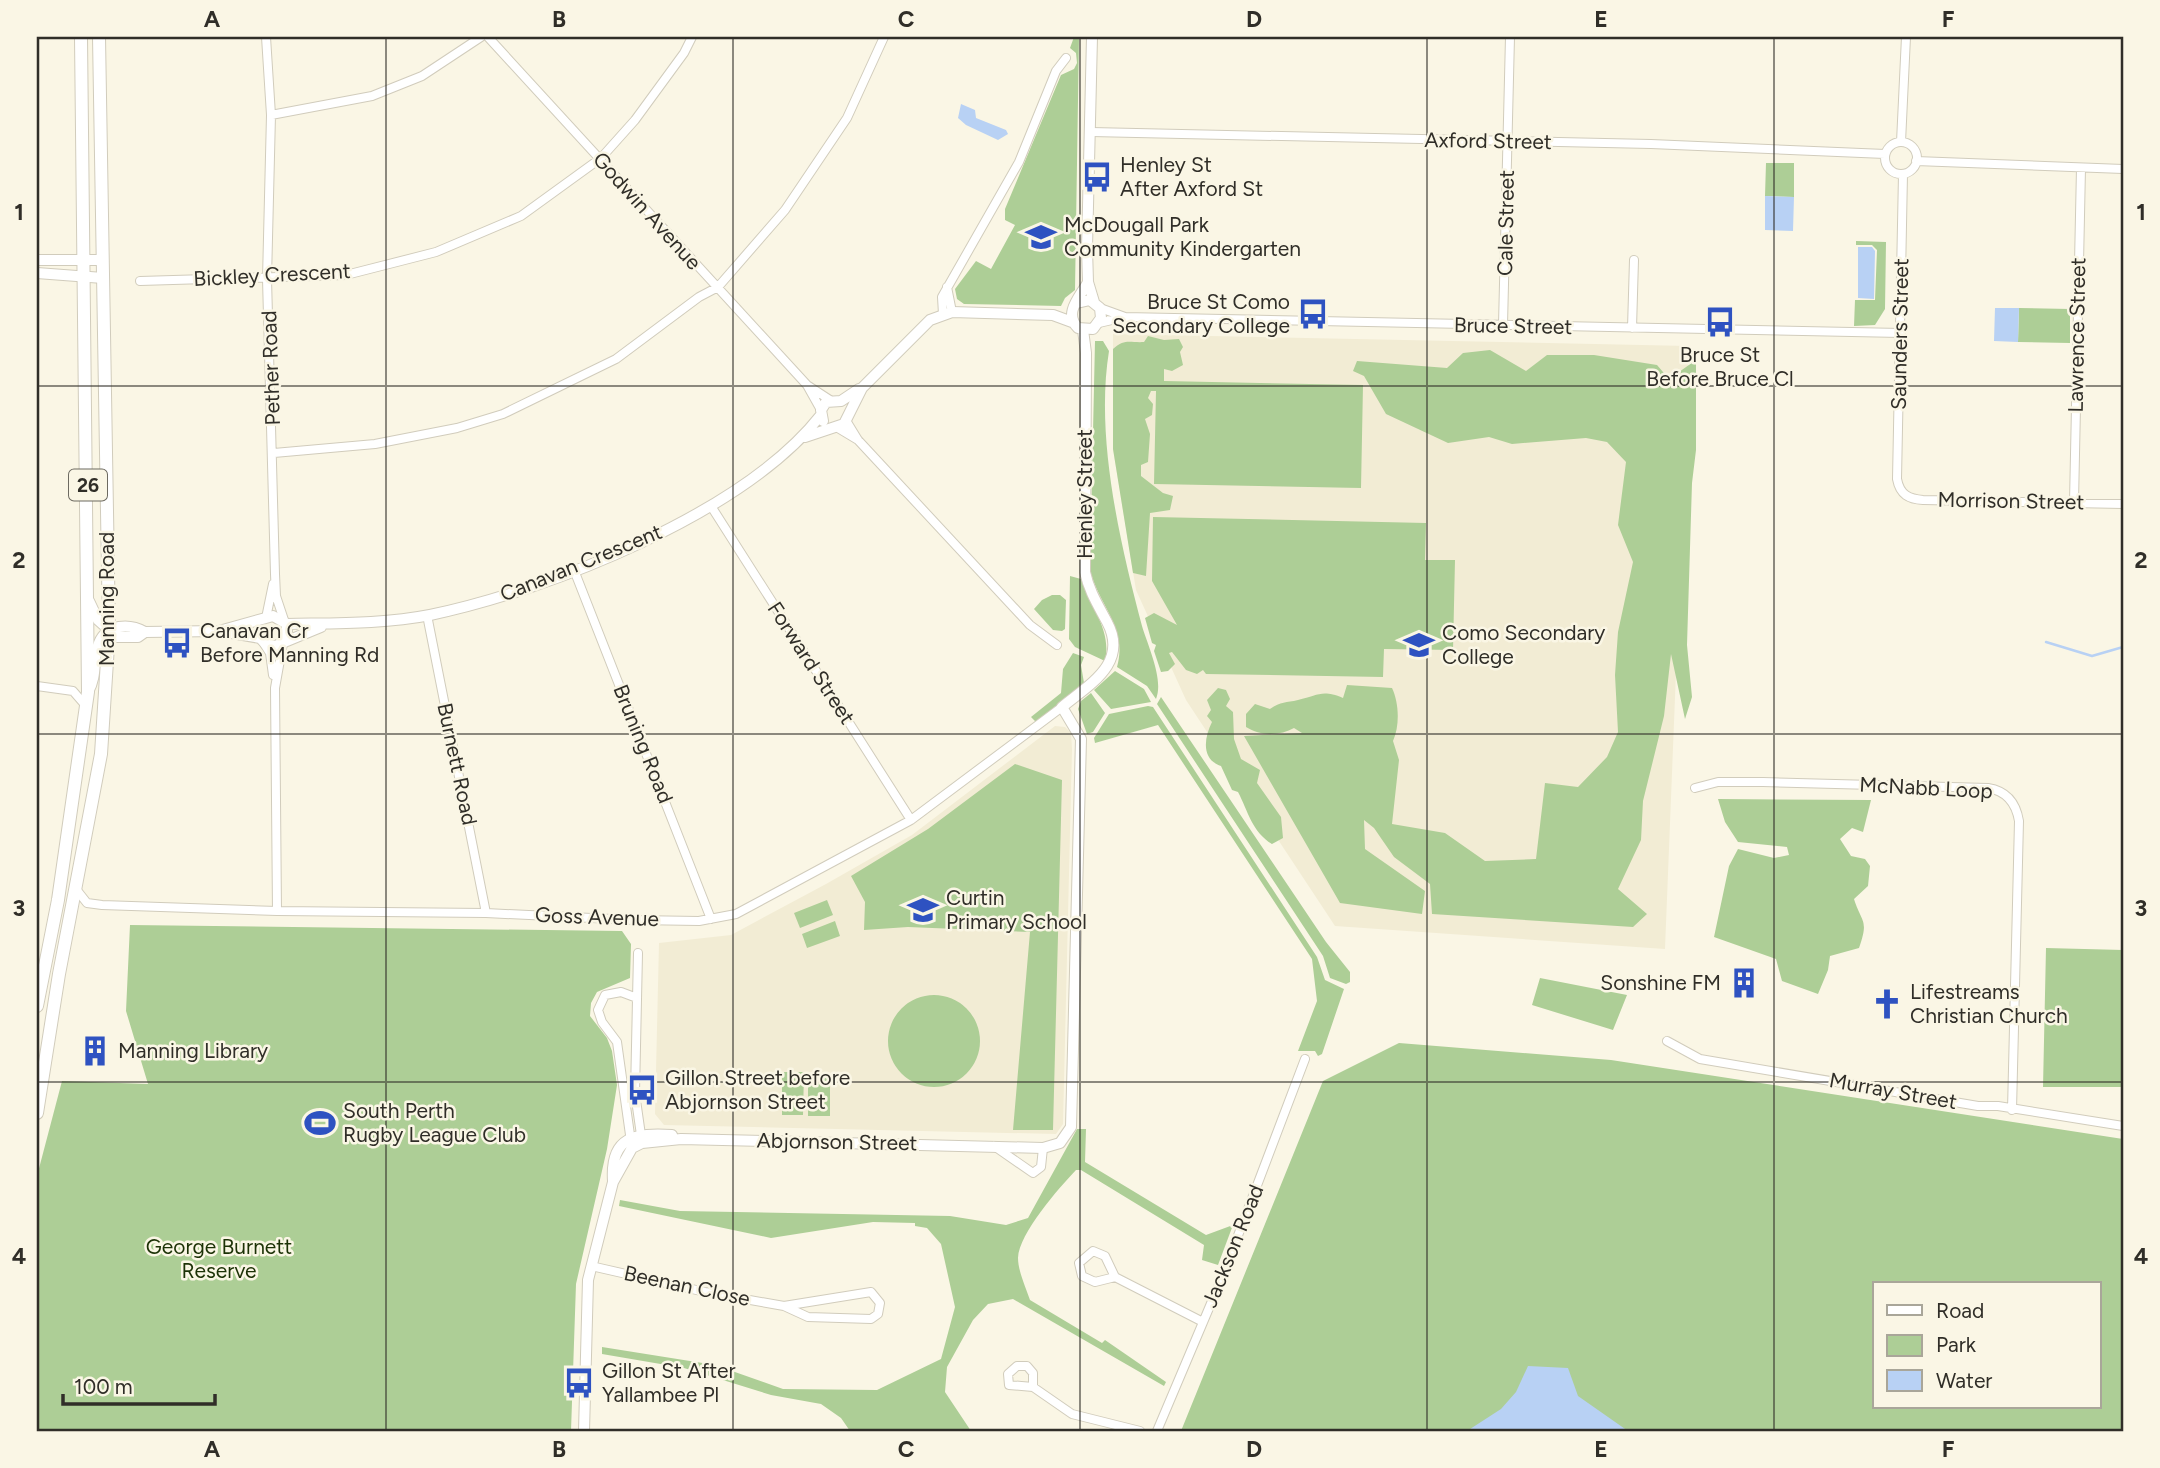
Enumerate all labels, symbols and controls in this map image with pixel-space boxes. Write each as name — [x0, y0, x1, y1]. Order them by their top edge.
text: A — [204, 5, 221, 33]
text: B — [552, 5, 566, 33]
text: C — [898, 5, 915, 33]
text: D — [1246, 5, 1262, 33]
text: E — [1594, 5, 1608, 33]
text: F — [1942, 5, 1955, 33]
street label: Axford Street — [1424, 127, 1552, 154]
street label: Godwin Avenue — [588, 147, 707, 275]
place label: Henley St After Axford St — [1120, 152, 1263, 201]
bus stop icon: Henley St After Axford St — [1080, 160, 1114, 194]
street label: Cale Street — [1492, 170, 1519, 276]
text: 1 — [14, 198, 24, 226]
text: 1 — [2136, 198, 2146, 226]
place label: McDougall Park Community Kindergarten — [1064, 212, 1301, 261]
school or university icon: McDougall Park Community Kindergarten — [1024, 220, 1058, 254]
street label: Lawrence Street — [2063, 257, 2090, 413]
street label: Bickley Crescent — [193, 258, 351, 291]
street label: Saunders Street — [1886, 258, 1913, 410]
place label: Bruce St Como Secondary College — [1112, 289, 1290, 338]
bus stop icon: Bruce St Como Secondary College — [1296, 297, 1330, 331]
bus stop icon: Bruce St Before Bruce Cl — [1703, 305, 1737, 339]
street label: Pether Road — [256, 310, 285, 426]
street label: Bruce Street — [1454, 312, 1573, 339]
place label: Bruce St Before Bruce Cl — [1646, 342, 1794, 391]
street label: Henley Street — [1072, 429, 1097, 559]
road number: 26 — [69, 470, 107, 500]
street label: Morrison Street — [1937, 487, 2085, 514]
street label: Canavan Crescent — [496, 519, 665, 606]
street label: Manning Road — [94, 532, 119, 666]
text: 2 — [12, 546, 26, 574]
text: 2 — [2134, 546, 2148, 574]
street label: Forward Street — [763, 597, 860, 729]
place label: Canavan Cr Before Manning Rd — [200, 618, 379, 667]
place label: Como Secondary College — [1442, 620, 1605, 669]
bus stop icon: Canavan Cr Before Manning Rd — [160, 626, 194, 660]
school or university icon: Como Secondary College — [1402, 628, 1436, 662]
street label: Bruning Road — [608, 681, 679, 807]
street label: Burnett Road — [432, 701, 483, 827]
street label: McNabb Loop — [1859, 772, 1993, 803]
place label: Curtin Primary School — [946, 885, 1087, 934]
school or university icon: Curtin Primary School — [906, 893, 940, 927]
text: 3 — [13, 894, 25, 922]
text: 3 — [2135, 894, 2147, 922]
street label: Goss Avenue — [535, 902, 659, 931]
building icon: Sonshine FM — [1727, 966, 1761, 1000]
place label: Sonshine FM — [1600, 970, 1721, 995]
place label: Lifestreams Christian Church — [1910, 979, 2068, 1028]
church icon: Lifestreams Christian Church — [1870, 987, 1904, 1021]
building icon: Manning Library — [78, 1034, 112, 1068]
place label: Manning Library — [118, 1038, 268, 1063]
place label: Gillon Street before Abjornson Street — [665, 1065, 850, 1114]
street label: Murray Street — [1827, 1067, 1959, 1114]
bus stop icon: Gillon Street before Abjornson Street — [625, 1073, 659, 1107]
place label: South Perth Rugby League Club — [343, 1098, 526, 1147]
sports icon: South Perth Rugby League Club — [303, 1106, 337, 1140]
street label: Abjornson Street — [756, 1128, 918, 1155]
street label: Jackson Road — [1197, 1181, 1269, 1311]
park label: George Burnett Reserve — [146, 1234, 292, 1283]
text: 4 — [12, 1242, 26, 1270]
text: 4 — [2134, 1242, 2148, 1270]
street label: Beenan Close — [622, 1260, 752, 1311]
legend — [1873, 1282, 2100, 1408]
text: Road — [1936, 1298, 1984, 1323]
text: Park — [1936, 1332, 1977, 1357]
place label: Gillon St After Yallambee Pl — [602, 1358, 736, 1407]
scale bar — [63, 1363, 215, 1407]
bus stop icon: Gillon St After Yallambee Pl — [562, 1366, 596, 1400]
text: Water — [1936, 1368, 1992, 1393]
text: 100 m — [74, 1374, 133, 1399]
text: A — [204, 1435, 221, 1463]
text: B — [552, 1435, 566, 1463]
text: C — [898, 1435, 915, 1463]
text: D — [1246, 1435, 1262, 1463]
text: E — [1594, 1435, 1608, 1463]
text: F — [1942, 1435, 1955, 1463]

